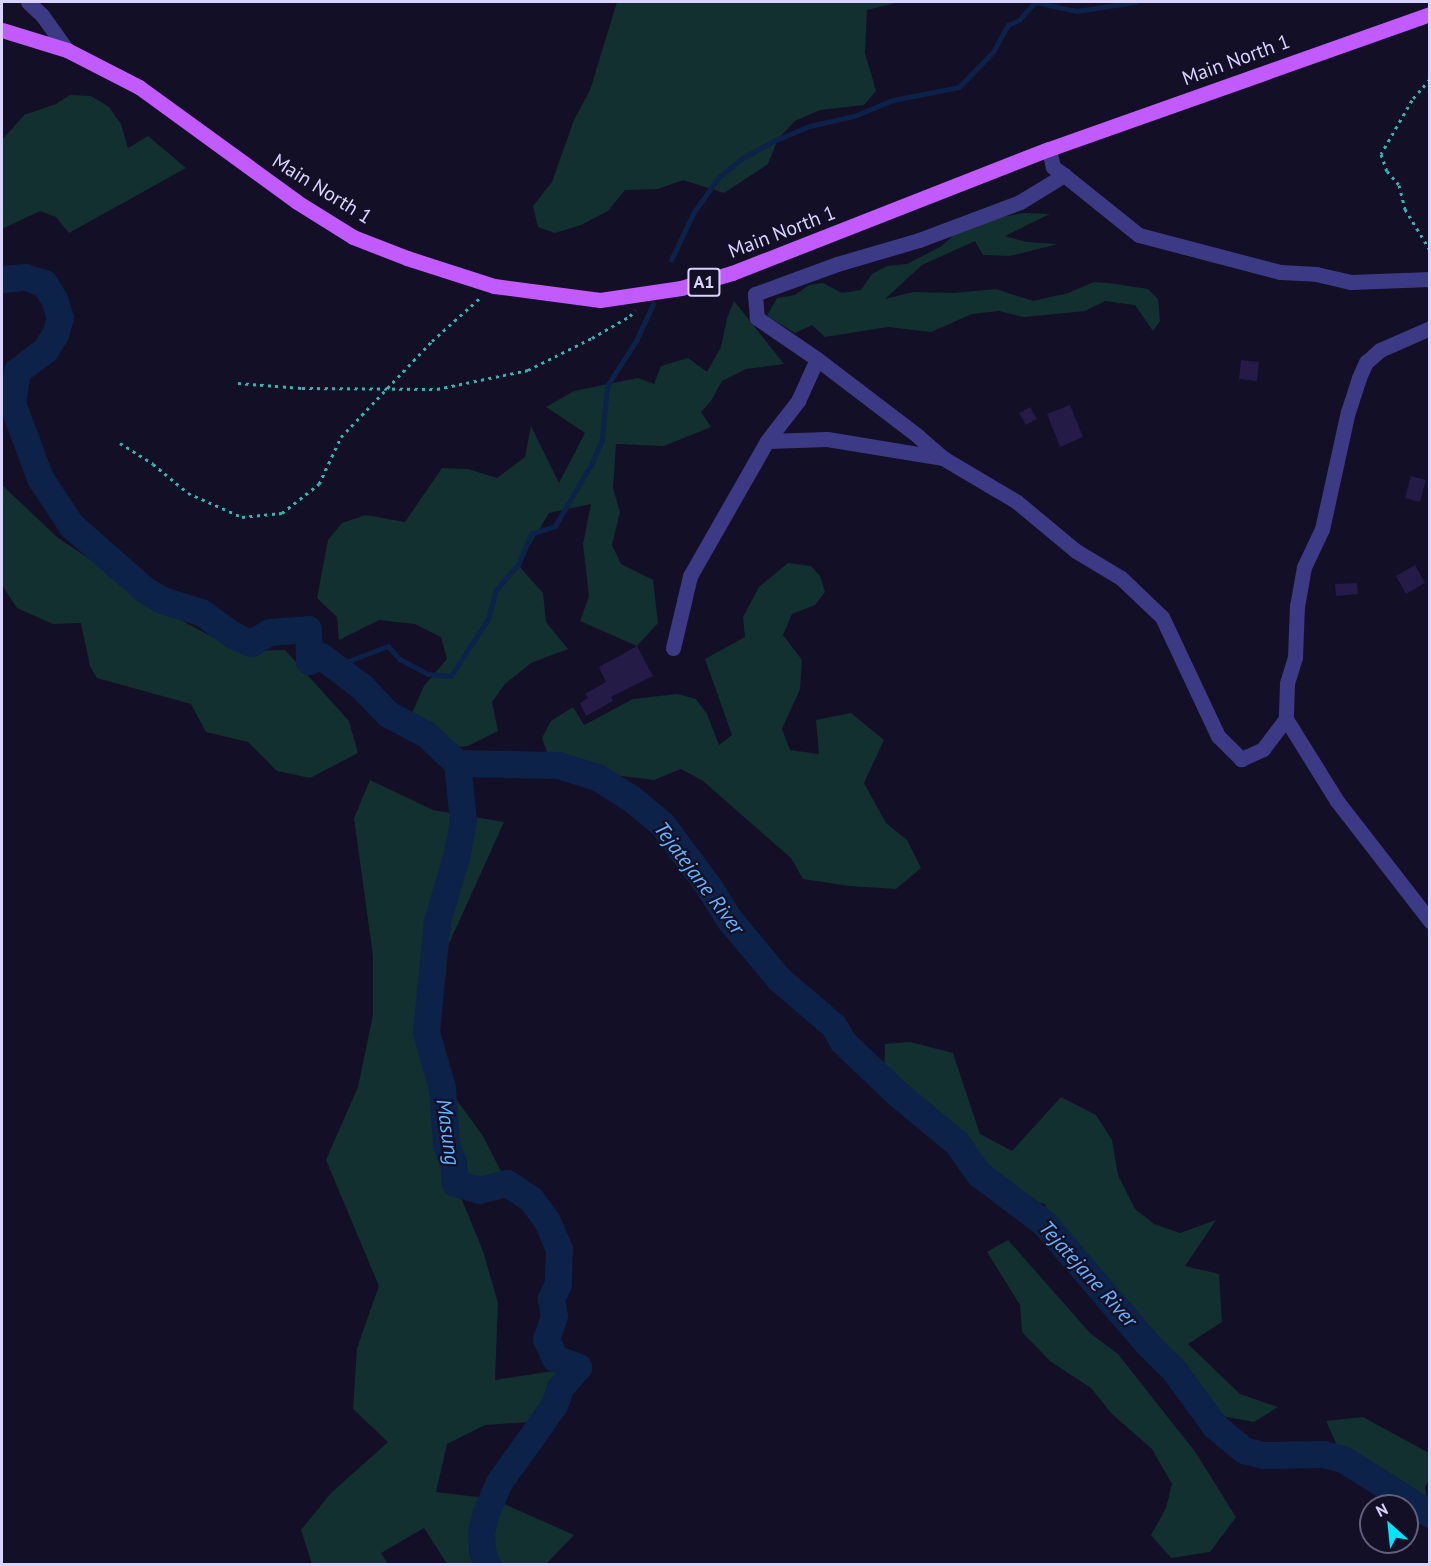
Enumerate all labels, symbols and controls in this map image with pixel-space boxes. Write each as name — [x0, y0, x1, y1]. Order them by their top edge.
street label: Main North 1 — [1179, 29, 1293, 91]
street label: Main North 1 — [268, 149, 376, 229]
street label: Main North 1 — [725, 201, 839, 263]
road number: A1 — [686, 267, 722, 297]
water label: Tejatejane River — [648, 817, 750, 939]
water label: Masung — [431, 1097, 465, 1167]
water label: Tejatejane River — [1034, 1216, 1142, 1332]
north arrow — [1359, 1494, 1419, 1554]
text: N — [1373, 1498, 1391, 1521]

